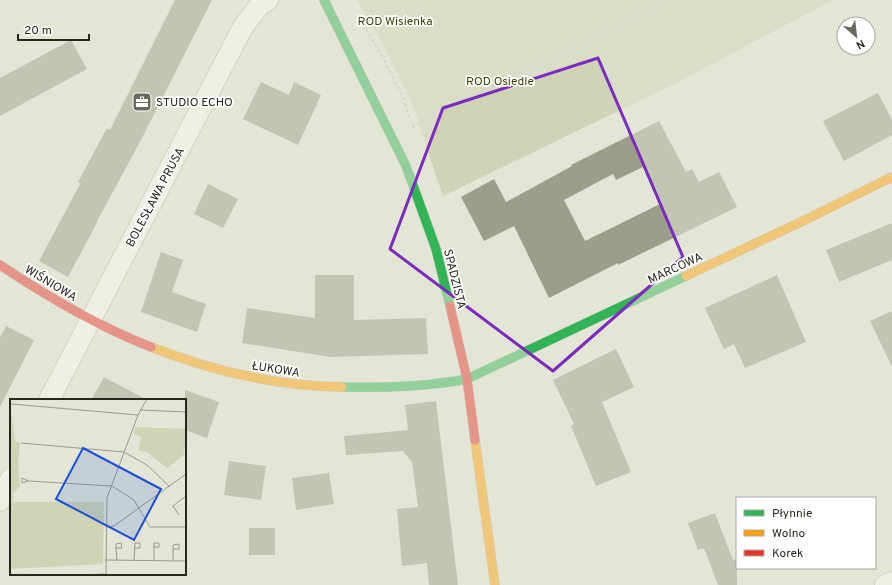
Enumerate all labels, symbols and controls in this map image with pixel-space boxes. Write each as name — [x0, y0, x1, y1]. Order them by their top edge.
park label: ROD Wisienka — [358, 14, 432, 30]
scale bar — [18, 16, 89, 42]
north arrow — [836, 16, 876, 56]
text: 20 m — [24, 23, 52, 39]
text: N — [853, 36, 867, 52]
park label: ROD Osiedle — [466, 74, 534, 90]
office icon: STUDIO ECHO — [131, 91, 153, 113]
place label: STUDIO ECHO — [156, 95, 233, 111]
street label: BOLESŁAWA PRUSA — [123, 145, 189, 250]
street label: SPADZISTA — [439, 248, 469, 311]
street label: MARCOWA — [645, 249, 705, 289]
street label: WIŚNIOWA — [21, 262, 80, 306]
street label: ŁUKOWA — [251, 358, 301, 382]
inset map — [10, 399, 186, 575]
legend — [736, 497, 876, 569]
text: Płynnie — [772, 506, 812, 522]
text: Wolno — [772, 526, 806, 542]
text: Korek — [772, 546, 803, 562]

